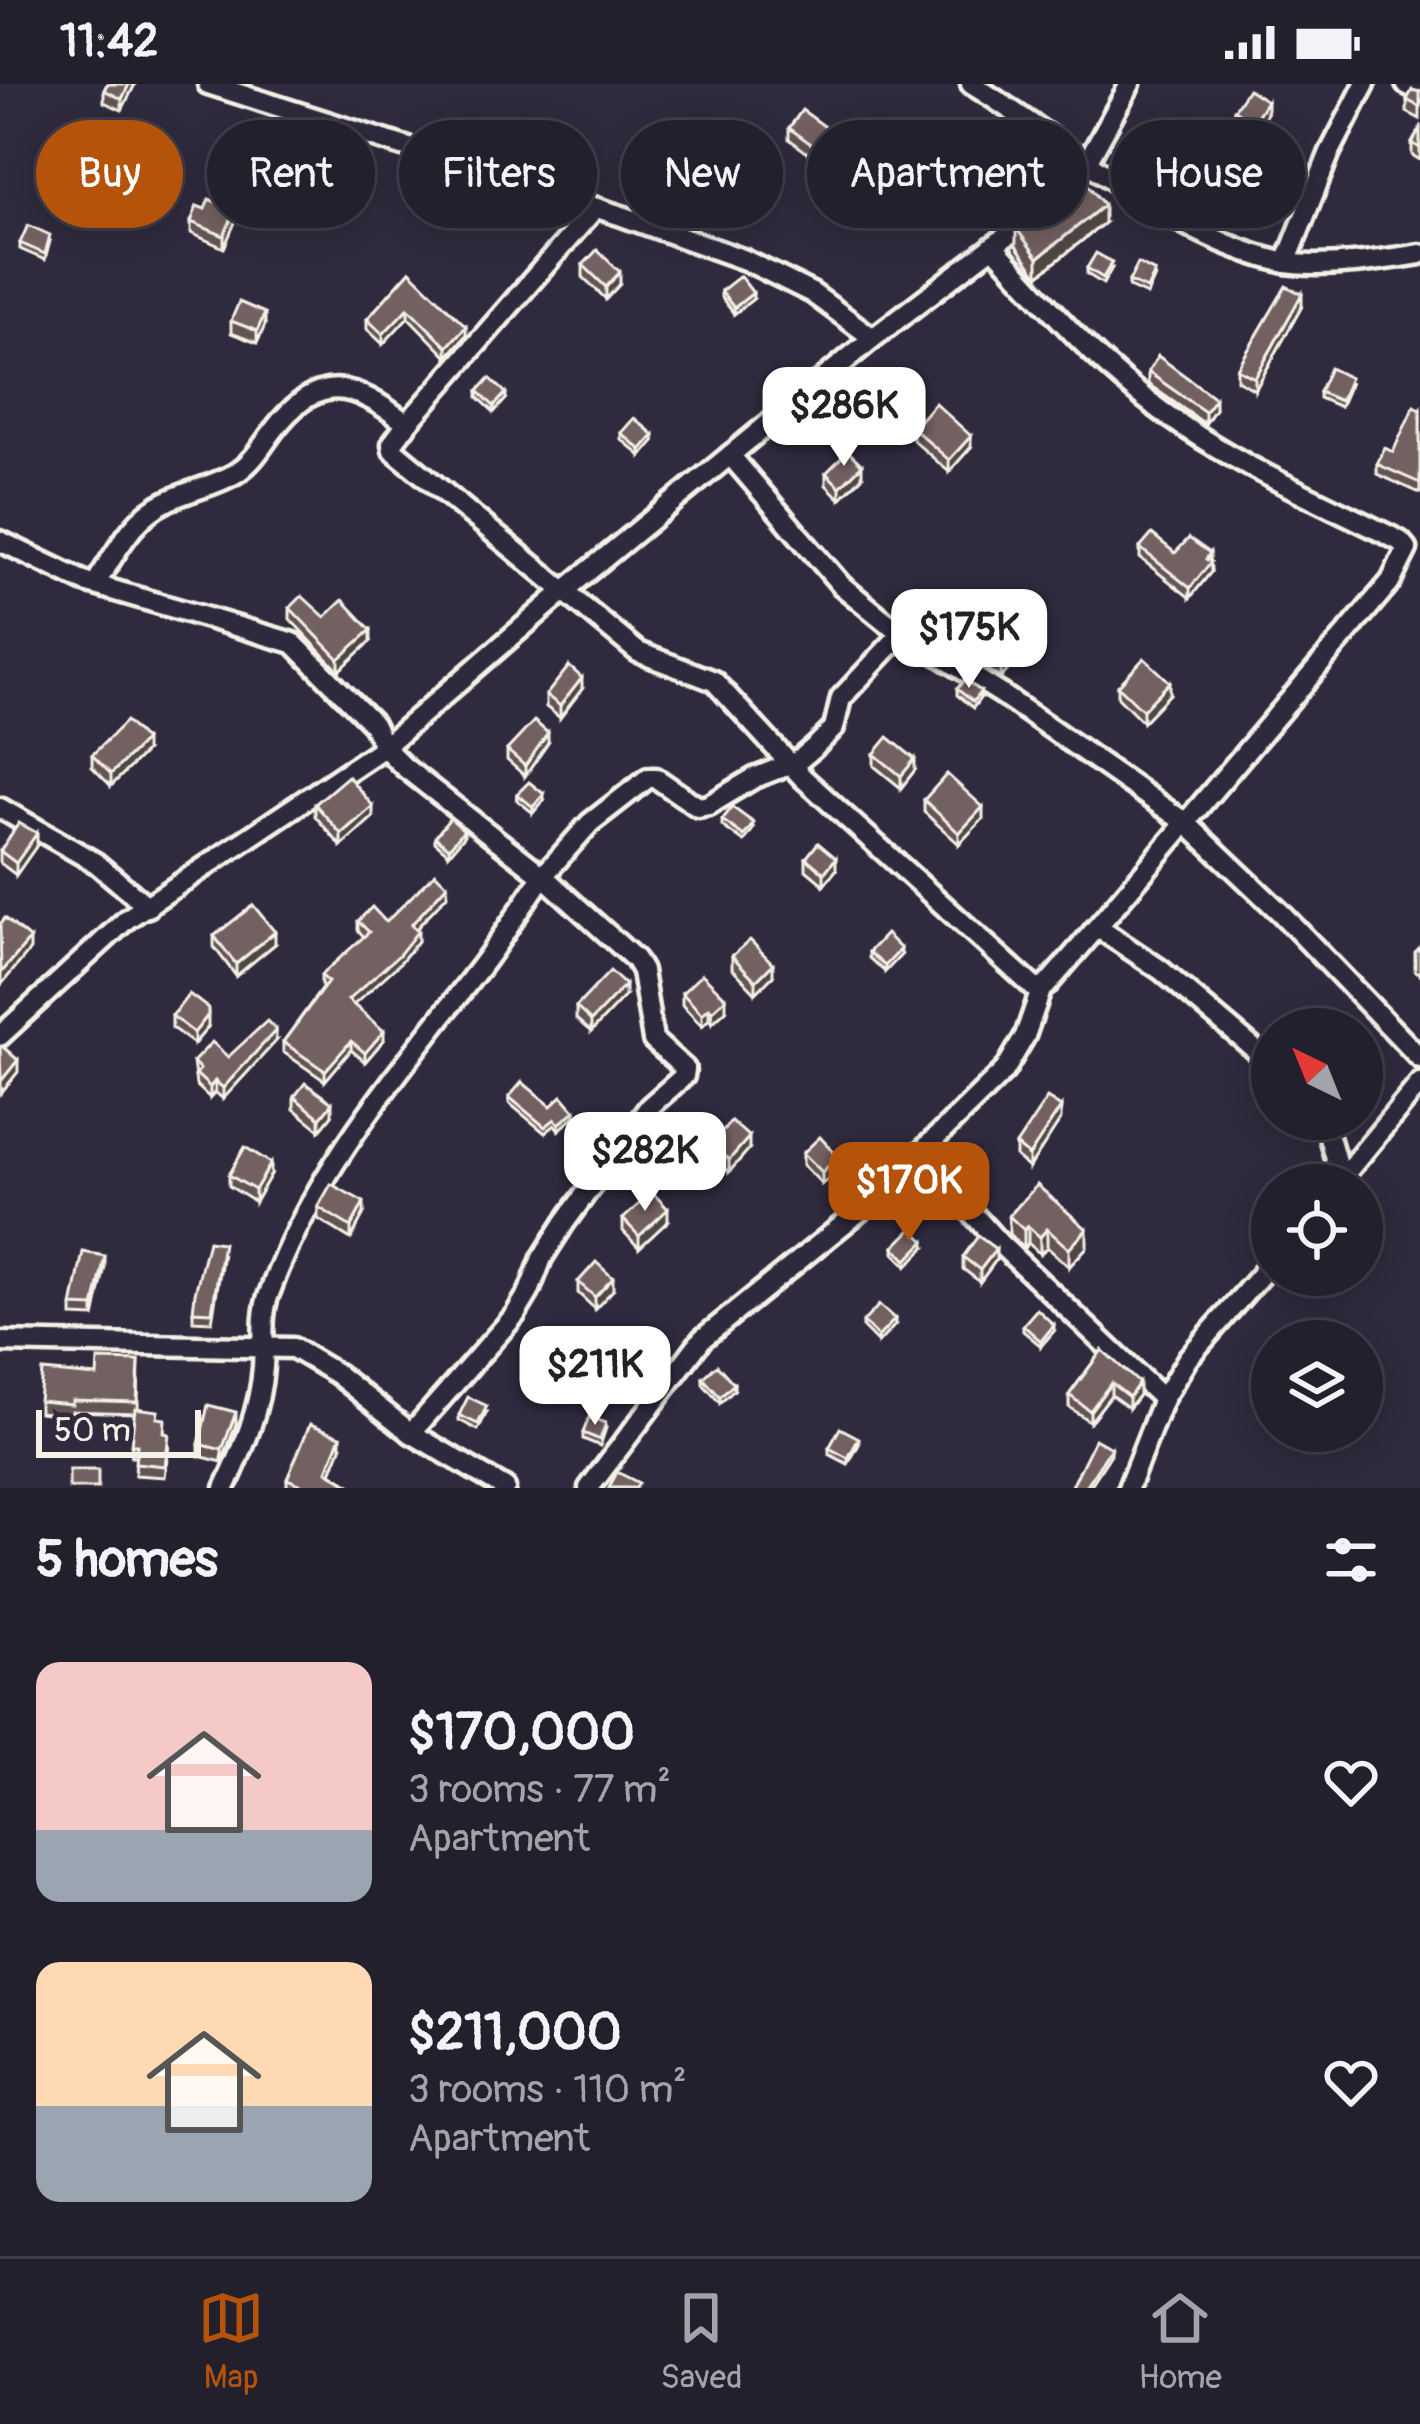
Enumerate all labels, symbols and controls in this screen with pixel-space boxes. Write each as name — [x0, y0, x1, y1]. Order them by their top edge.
text: 11:42 — [60, 14, 158, 70]
chip: Buy — [36, 120, 183, 228]
chip: Rent — [207, 120, 375, 228]
chip: Filters — [399, 120, 597, 228]
chip: New — [621, 120, 783, 228]
chip: Apartment — [807, 120, 1087, 228]
chip: House — [1111, 120, 1305, 228]
pin: $286K — [760, 367, 928, 469]
text: $286K — [790, 381, 898, 430]
pin: $175K — [885, 589, 1053, 691]
text: $175K — [918, 603, 1020, 652]
north arrow — [1251, 1008, 1383, 1140]
map controls — [1251, 1008, 1383, 1452]
pin: $282K — [561, 1112, 729, 1214]
text: $282K — [591, 1126, 699, 1175]
pin: $170K — [825, 1142, 993, 1244]
text: $170K — [855, 1156, 963, 1205]
button: locate — [1251, 1164, 1383, 1296]
button: layers — [1251, 1320, 1383, 1452]
pin: $211K — [511, 1326, 679, 1428]
text: $211K — [547, 1340, 643, 1389]
scale bar — [36, 1404, 201, 1457]
text: 50 m — [54, 1410, 131, 1451]
icon: filters — [1318, 1527, 1384, 1593]
text: 5 homes — [36, 1528, 218, 1592]
text: $170,000 — [408, 1701, 635, 1765]
icon: home — [132, 1710, 276, 1854]
icon: heart — [1318, 1749, 1384, 1815]
text: 3 rooms · 77 m² — [408, 1765, 671, 1814]
text: Apartment — [408, 1814, 590, 1863]
text: $211,000 — [408, 2001, 622, 2065]
icon: home — [132, 2010, 276, 2154]
icon: heart — [1318, 2049, 1384, 2115]
text: 3 rooms · 110 m² — [408, 2065, 687, 2114]
text: Apartment — [408, 2114, 590, 2163]
tab: Map — [198, 2285, 264, 2398]
tab: Saved — [660, 2285, 742, 2398]
tab: Home — [1139, 2285, 1222, 2398]

